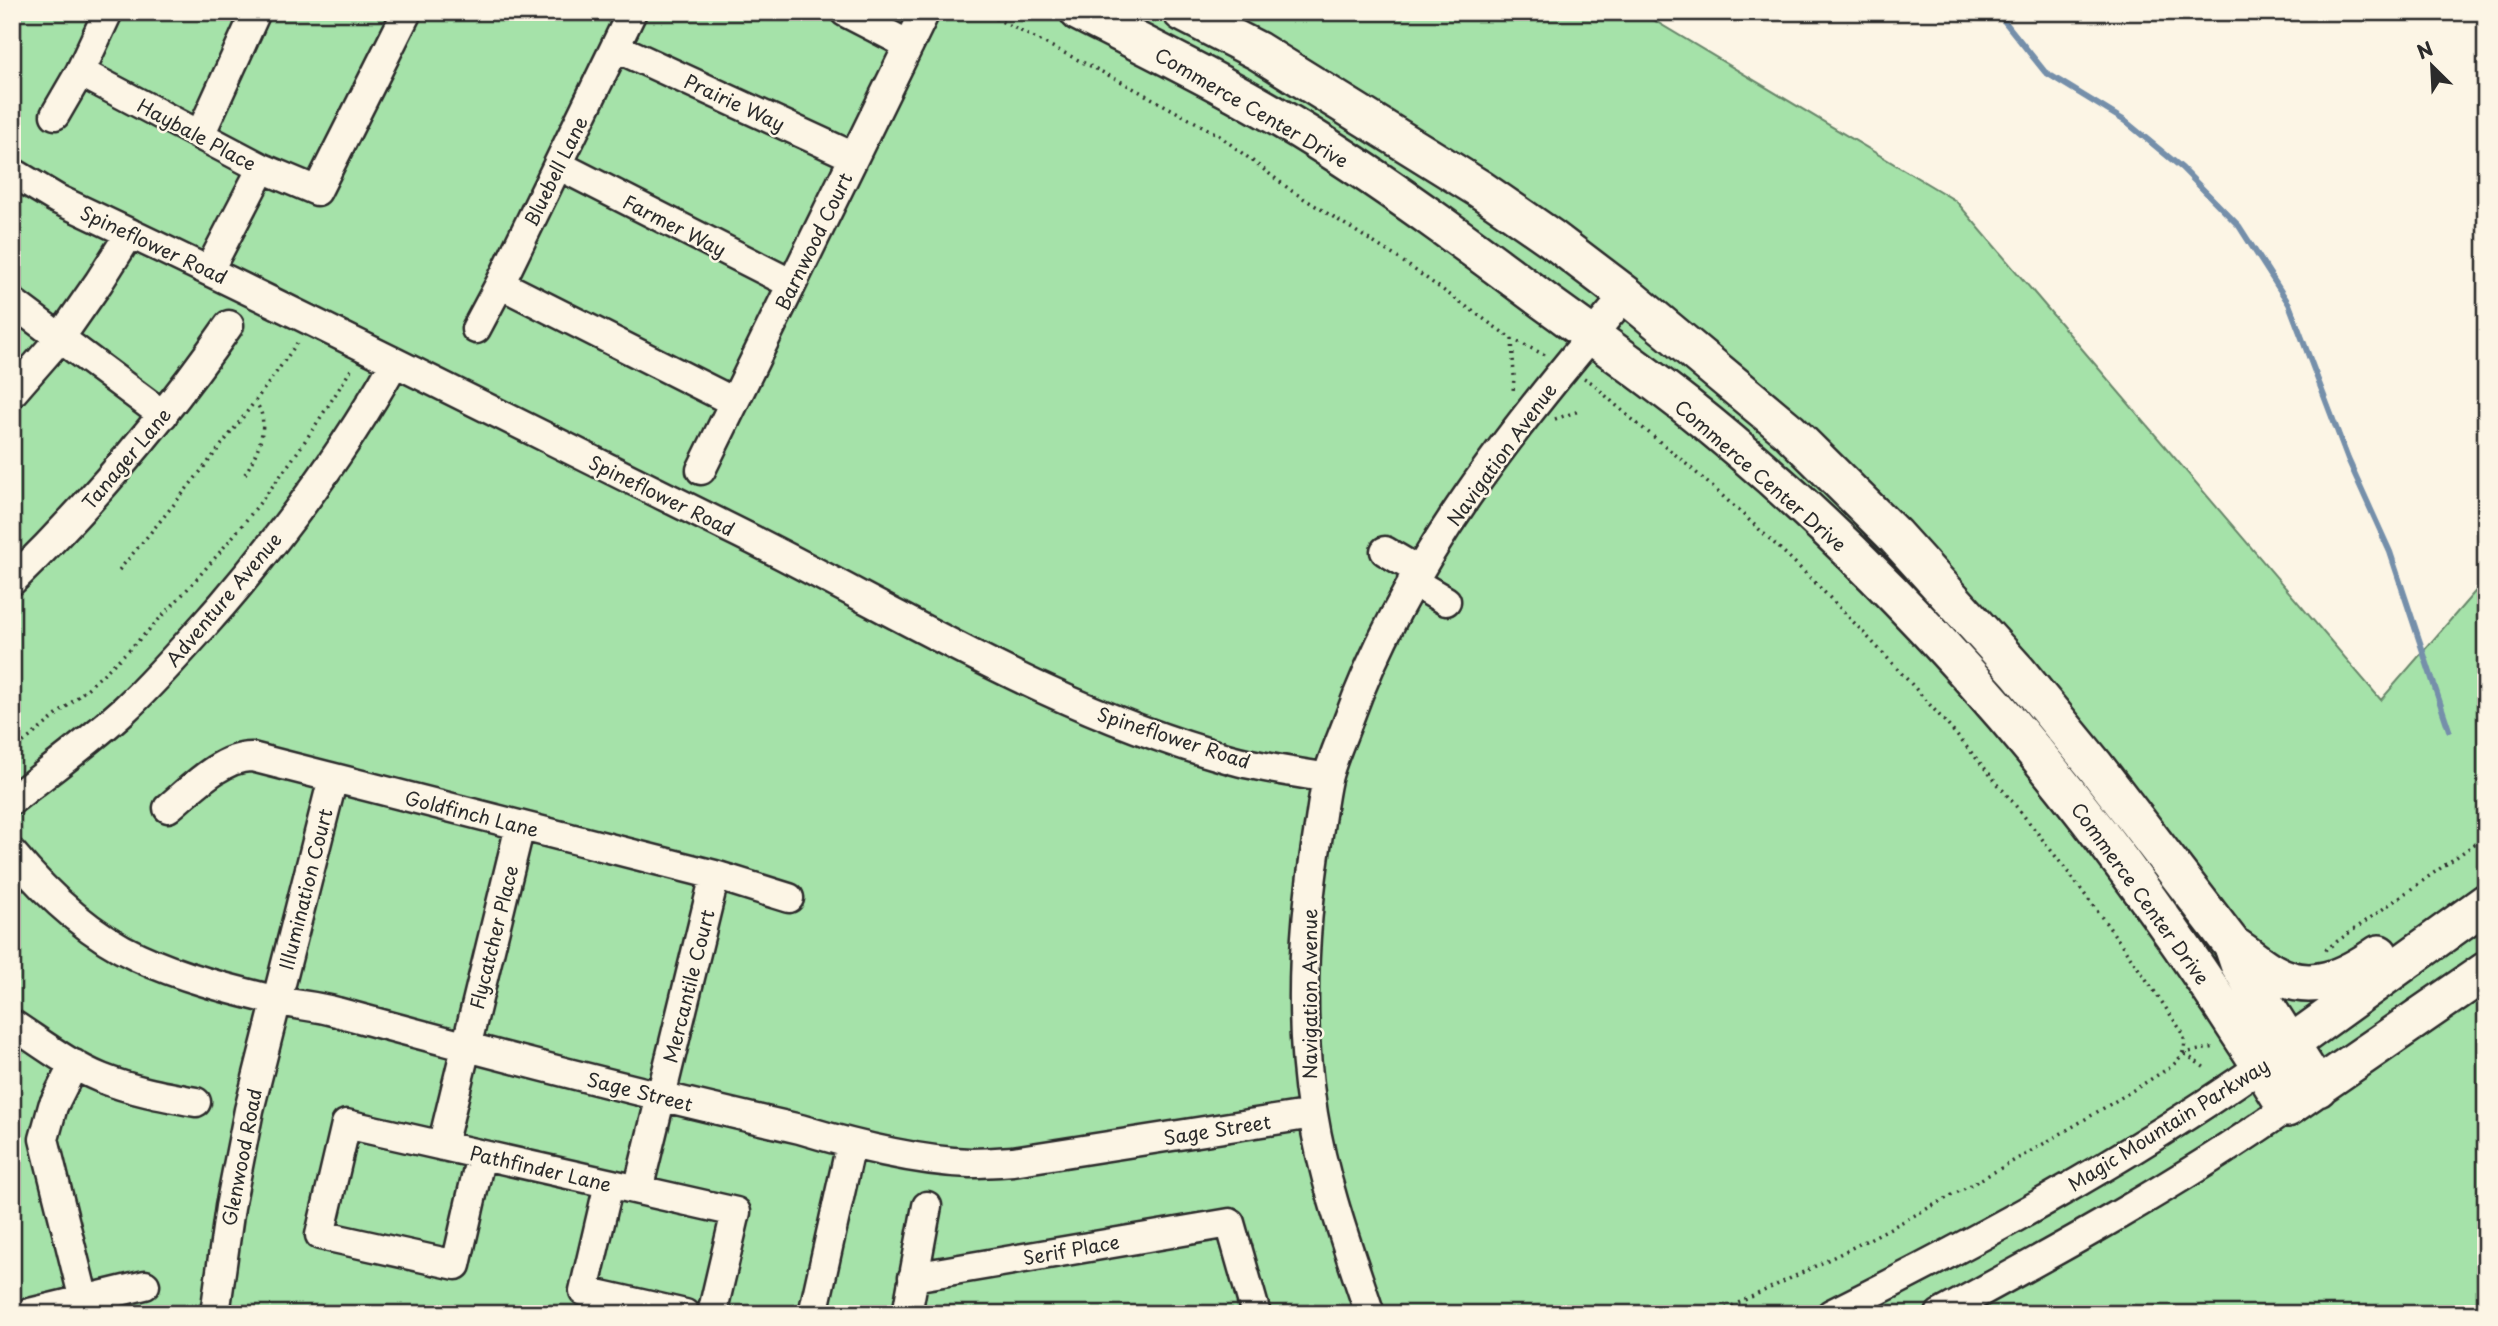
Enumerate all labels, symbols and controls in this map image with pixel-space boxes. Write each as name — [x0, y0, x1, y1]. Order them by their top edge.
north arrow — [2396, 32, 2466, 102]
text: N — [2412, 34, 2437, 65]
street label: Commerce Center Drive — [1150, 40, 1354, 174]
street label: Prairie Way — [680, 66, 790, 138]
street label: Haybale Place — [133, 91, 261, 177]
street label: Bluebell Lane — [516, 111, 594, 231]
street label: Barnwood Court — [768, 167, 859, 315]
street label: Farmer Way — [618, 187, 732, 263]
street label: Spineflower Road — [76, 198, 232, 290]
street label: Navigation Avenue — [1440, 377, 1562, 531]
street label: Commerce Center Drive — [1669, 392, 1853, 558]
street label: Tanager Lane — [75, 401, 177, 515]
street label: Spineflower Road — [584, 448, 740, 542]
street label: Adventure Avenue — [158, 526, 288, 672]
street label: Spineflower Road — [1094, 699, 1254, 775]
street label: Goldfinch Lane — [402, 783, 542, 843]
street label: Commerce Center Drive — [2065, 796, 2217, 990]
street label: Illumination Court — [271, 805, 339, 973]
street label: Flycatcher Place — [462, 862, 524, 1012]
street label: Mercantile Court — [655, 906, 721, 1066]
street label: Navigation Avenue — [1295, 909, 1323, 1079]
street label: Magic Mountain Parkway — [2062, 1051, 2274, 1197]
street label: Sage Street — [584, 1064, 696, 1118]
street label: Glenwood Road — [214, 1086, 268, 1228]
street label: Sage Street — [1162, 1107, 1272, 1151]
street label: Pathfinder Lane — [467, 1138, 615, 1198]
street label: Serif Place — [1021, 1227, 1121, 1271]

